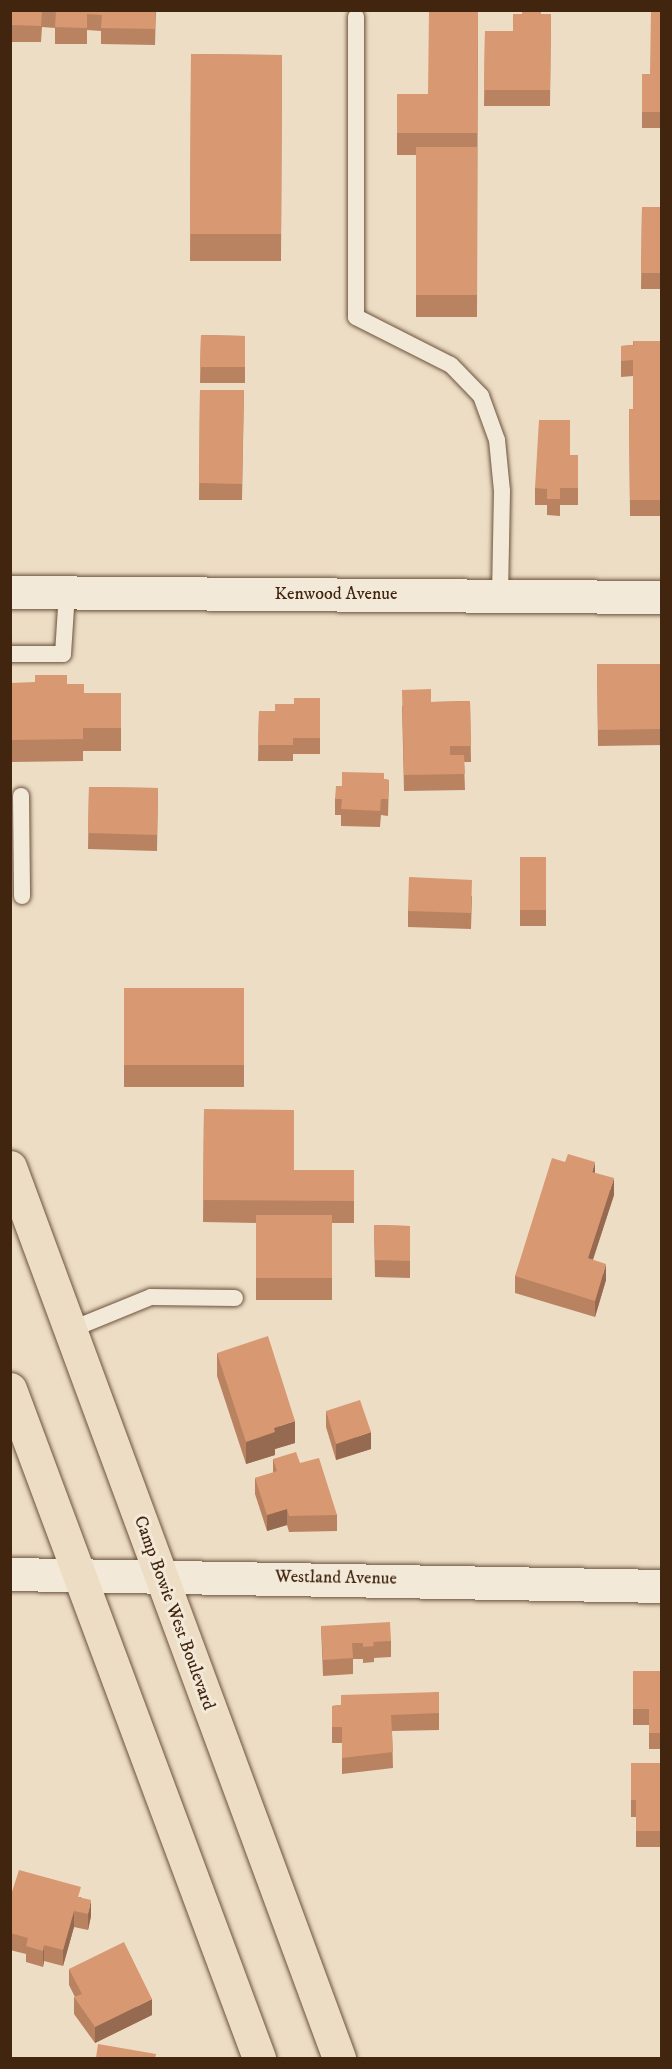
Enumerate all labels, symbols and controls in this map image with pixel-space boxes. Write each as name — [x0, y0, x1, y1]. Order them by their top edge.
street label: Kenwood Avenue — [275, 583, 397, 605]
street label: Camp Bowie West Boulevard — [129, 1513, 219, 1713]
street label: Westland Avenue — [275, 1566, 397, 1590]

